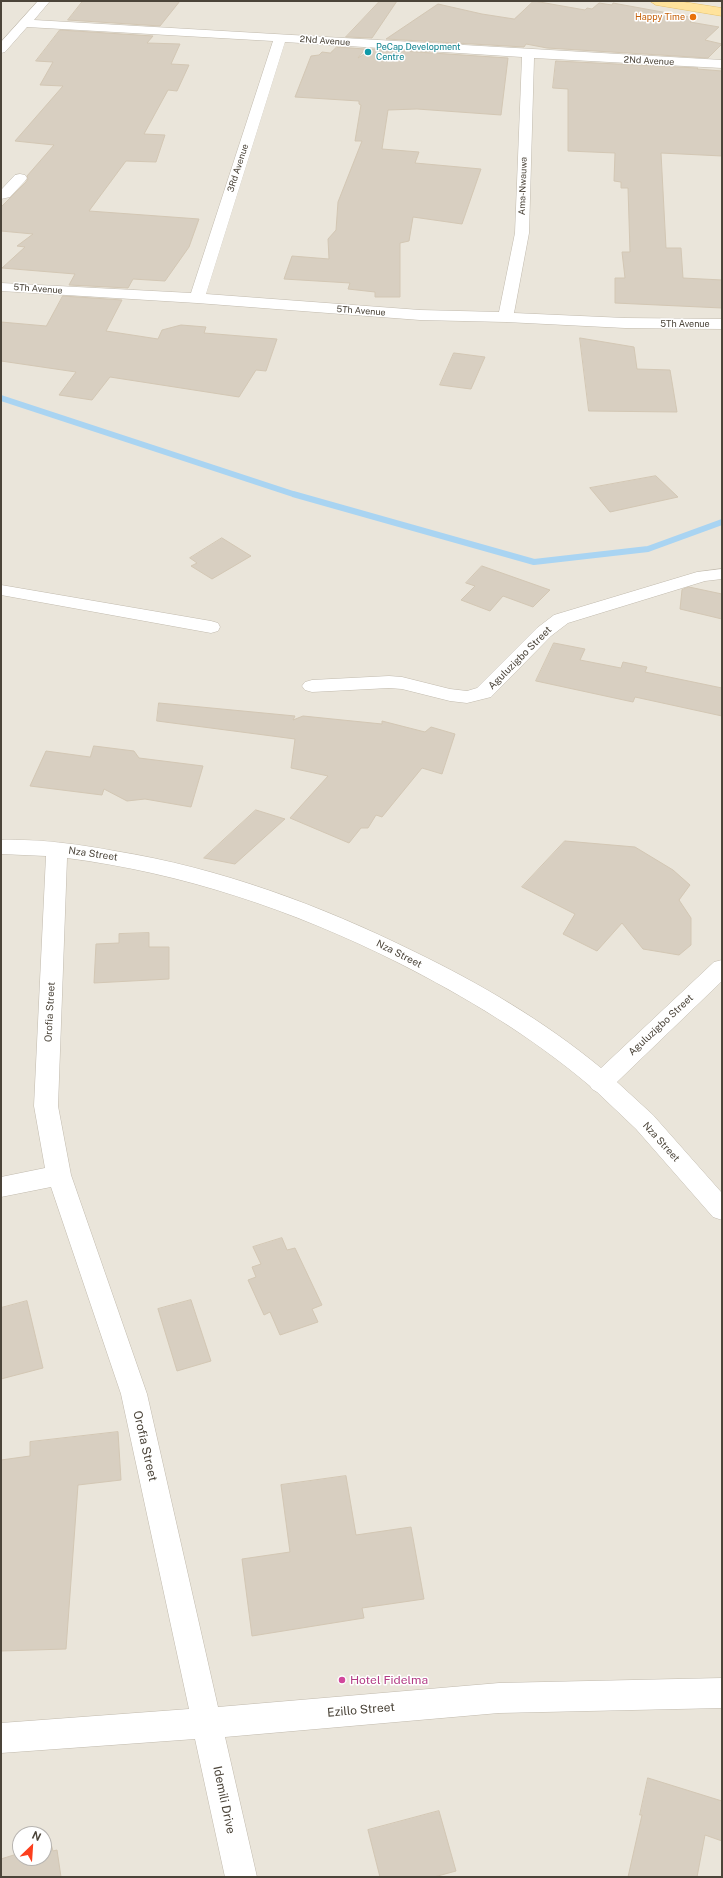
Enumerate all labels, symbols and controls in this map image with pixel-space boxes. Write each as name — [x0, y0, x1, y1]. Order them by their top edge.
place label: Happy Time — [635, 12, 685, 22]
marker: Happy Time — [688, 12, 698, 22]
street label: 2Nd Avenue — [299, 34, 351, 48]
place label: PeCap Development Centre — [376, 42, 461, 63]
marker: PeCap Development Centre — [363, 47, 373, 57]
street label: 2Nd Avenue — [623, 54, 675, 68]
street label: 3Rd Avenue — [225, 143, 251, 193]
street label: Ama-Nwauwa — [517, 157, 529, 215]
street label: 5Th Avenue — [13, 282, 63, 296]
street label: 5Th Avenue — [336, 304, 386, 318]
street label: 5Th Avenue — [660, 319, 710, 329]
street label: Aguluzigbo Street — [486, 624, 554, 692]
street label: Nza Street — [68, 845, 118, 863]
street label: Nza Street — [374, 937, 424, 971]
street label: Orofia Street — [42, 982, 58, 1042]
street label: Aguluzigbo Street — [626, 992, 696, 1058]
street label: Nza Street — [640, 1120, 682, 1164]
street label: Orofia Street — [130, 1409, 160, 1483]
place label: Hotel Fidelma — [350, 1673, 428, 1687]
marker: Hotel Fidelma — [337, 1675, 347, 1685]
street label: Ezillo Street — [327, 1700, 395, 1720]
street label: Idemili Drive — [210, 1765, 238, 1835]
north arrow — [12, 1826, 52, 1866]
text: N — [30, 1829, 43, 1843]

